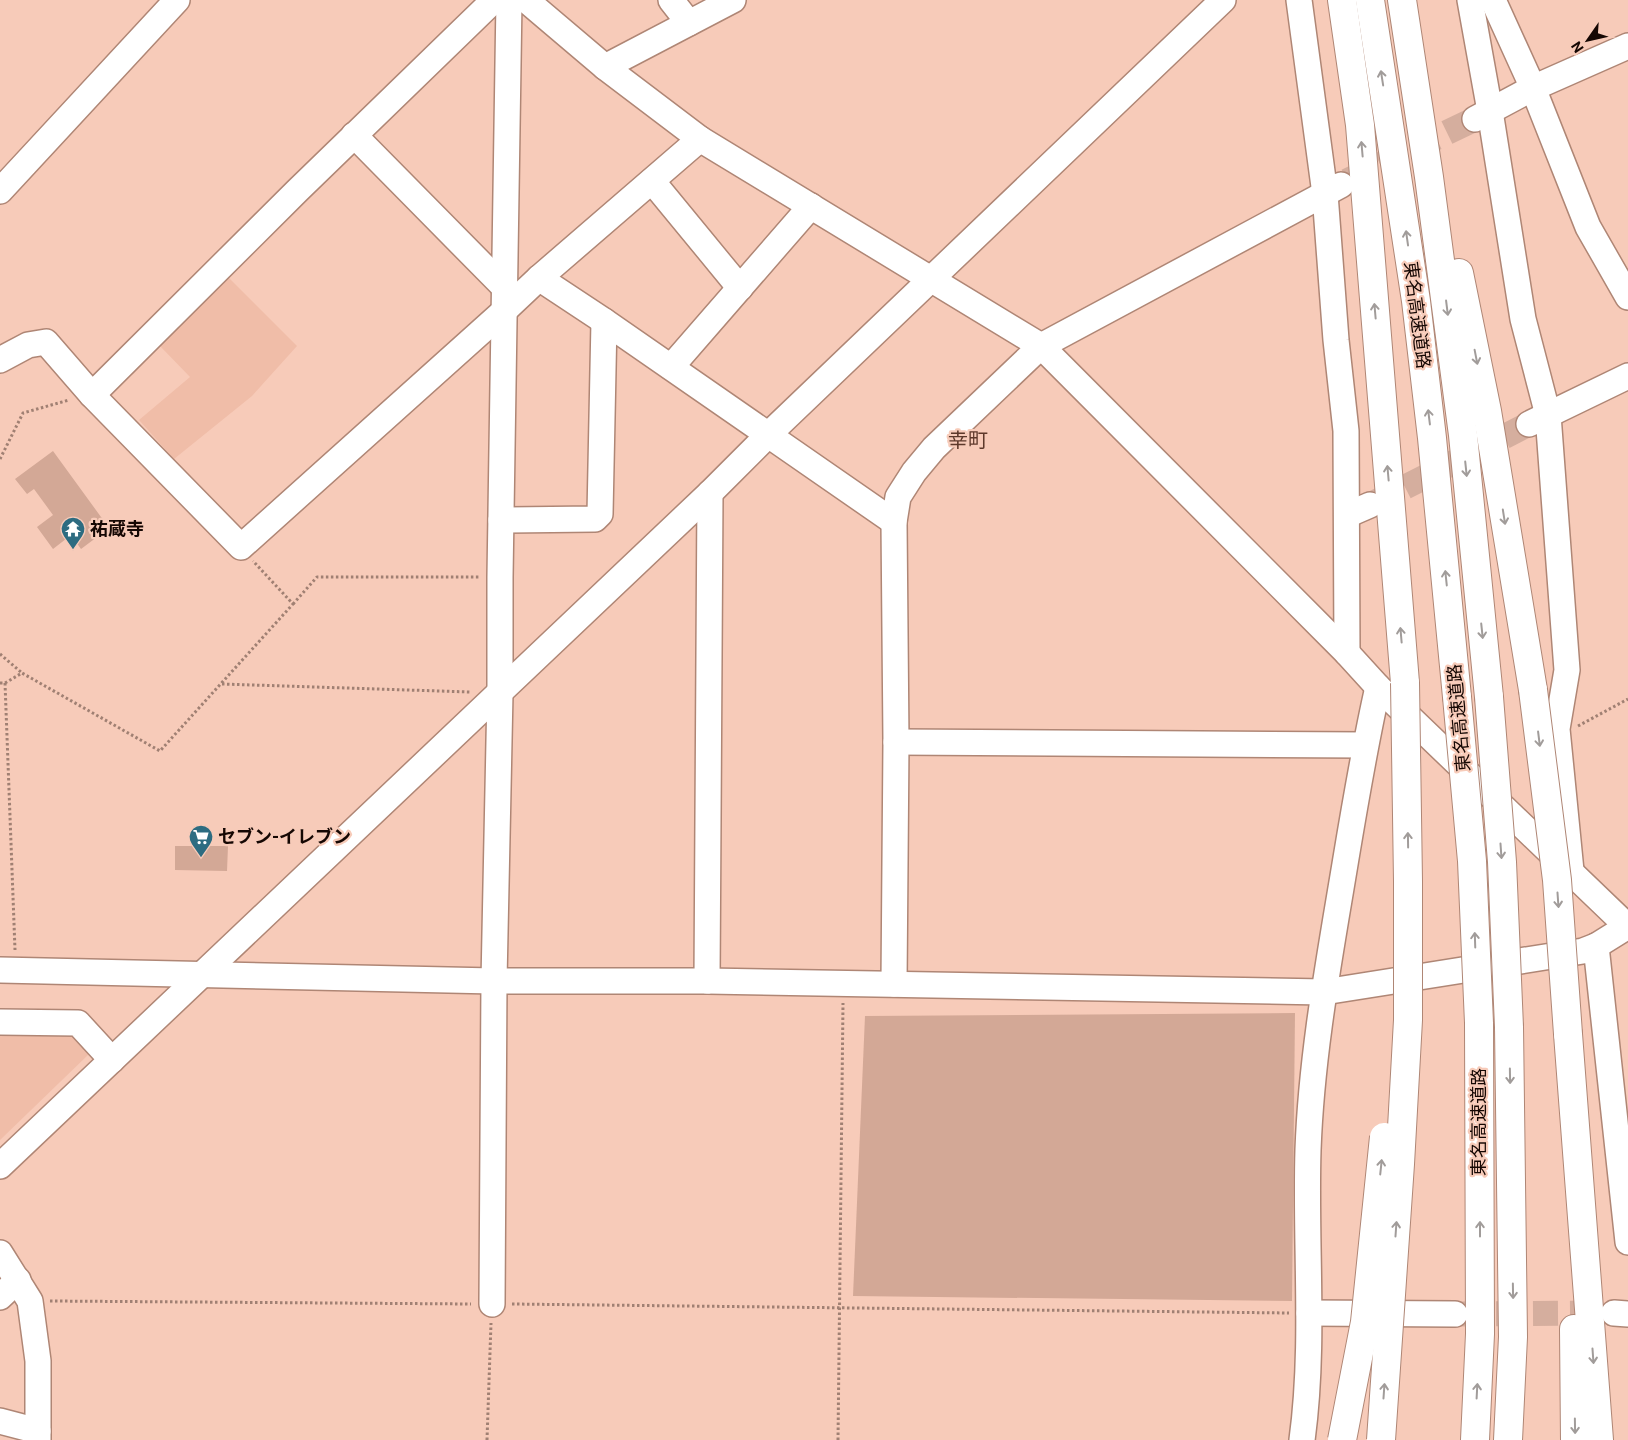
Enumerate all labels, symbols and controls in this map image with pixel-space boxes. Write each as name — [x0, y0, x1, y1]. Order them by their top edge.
north arrow — [1563, 15, 1613, 65]
text: N — [1568, 39, 1587, 56]
one-way arrow — [1377, 70, 1387, 86]
one-way arrow — [1358, 141, 1367, 157]
one-way arrow — [1402, 231, 1412, 247]
street label: 東名高速道路 — [1400, 260, 1434, 370]
one-way arrow — [1442, 300, 1452, 316]
one-way arrow — [1370, 303, 1380, 319]
one-way arrow — [1471, 348, 1481, 364]
one-way arrow — [1424, 409, 1434, 425]
district label: 幸町 — [948, 428, 988, 452]
one-way arrow — [1461, 461, 1471, 477]
one-way arrow — [1383, 465, 1393, 481]
one-way arrow — [1499, 508, 1509, 524]
temple icon: 祐蔵寺 — [60, 516, 86, 550]
place label: 祐蔵寺 — [90, 518, 144, 539]
one-way arrow — [1441, 571, 1450, 587]
one-way arrow — [1477, 623, 1487, 639]
one-way arrow — [1396, 627, 1405, 643]
street label: 東名高速道路 — [1443, 663, 1474, 773]
one-way arrow — [1534, 730, 1544, 746]
supermarket icon: セブン-イレブン — [188, 824, 214, 858]
place label: セブン-イレブン — [218, 826, 351, 847]
one-way arrow — [1403, 832, 1412, 848]
one-way arrow — [1496, 842, 1505, 858]
one-way arrow — [1554, 892, 1563, 908]
one-way arrow — [1471, 932, 1480, 948]
one-way arrow — [1505, 1067, 1515, 1083]
street label: 東名高速道路 — [1468, 1068, 1489, 1176]
one-way arrow — [1376, 1159, 1386, 1175]
one-way arrow — [1475, 1221, 1485, 1238]
one-way arrow — [1391, 1222, 1400, 1238]
one-way arrow — [1508, 1282, 1517, 1298]
one-way arrow — [1588, 1347, 1598, 1363]
one-way arrow — [1380, 1384, 1389, 1400]
one-way arrow — [1473, 1384, 1482, 1400]
one-way arrow — [1570, 1418, 1580, 1434]

